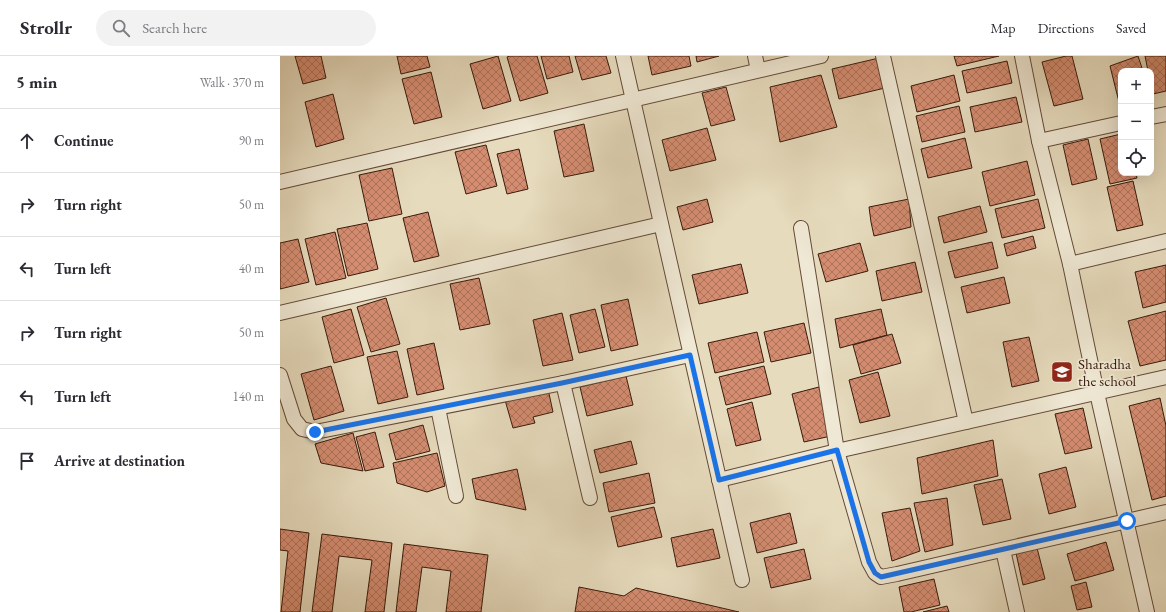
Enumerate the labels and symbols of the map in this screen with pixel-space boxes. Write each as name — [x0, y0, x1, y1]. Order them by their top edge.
place label: Sharadha the school — [1078, 354, 1137, 390]
school or university icon: Sharadha the school — [1049, 359, 1075, 385]
route end — [306, 423, 324, 441]
route start — [1118, 512, 1136, 530]

